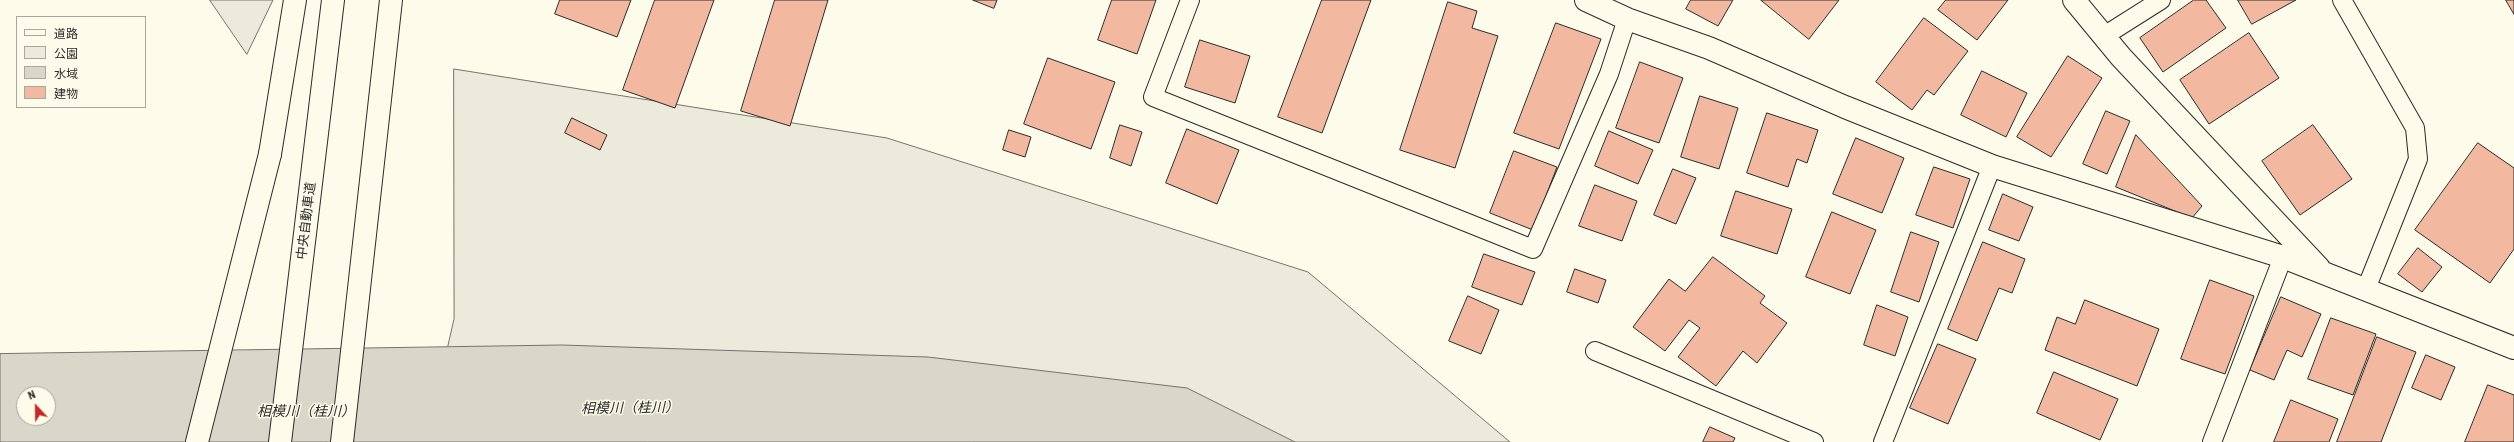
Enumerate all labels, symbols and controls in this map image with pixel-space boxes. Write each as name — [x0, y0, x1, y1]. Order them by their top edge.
legend — [16, 16, 146, 108]
text: 道路 — [54, 27, 78, 41]
text: 公園 — [54, 47, 78, 61]
text: 水域 — [54, 67, 78, 81]
text: 建物 — [54, 87, 78, 101]
street label: 中央自動車道 — [295, 181, 319, 261]
north arrow — [16, 386, 56, 426]
text: N — [26, 388, 37, 403]
water label: 相模川（桂川） — [581, 400, 679, 418]
water label: 相模川（桂川） — [257, 404, 355, 420]

